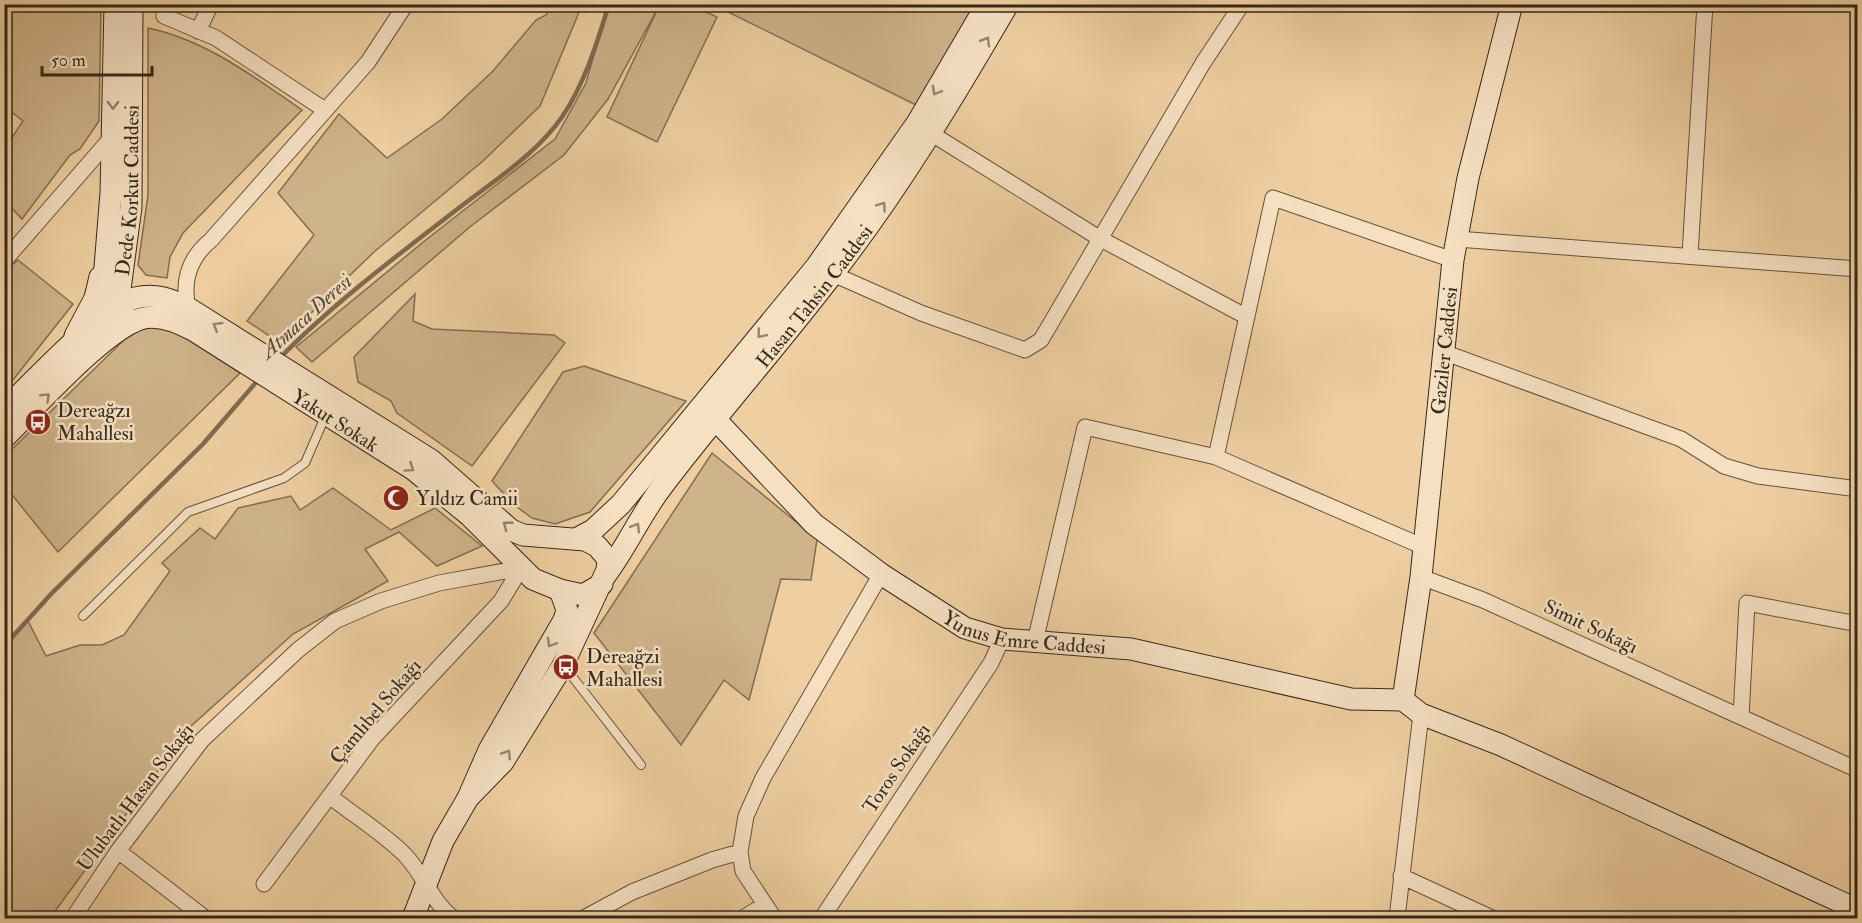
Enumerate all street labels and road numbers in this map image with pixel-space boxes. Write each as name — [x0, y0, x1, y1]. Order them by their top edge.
street label: Dede Korkut Caddesi — [110, 105, 145, 277]
street label: Hasan Tahsin Caddesi — [751, 220, 878, 373]
street label: Gaziler Caddesi — [1425, 285, 1463, 416]
street label: Yakut Sokak — [287, 384, 384, 458]
street label: Simit Sokağı — [1540, 594, 1642, 659]
street label: Yunus Emre Caddesi — [938, 605, 1107, 660]
street label: Çamlıbel Sokağı — [324, 654, 427, 769]
street label: Ulubatlı Hasan Sokağı — [72, 718, 199, 876]
street label: Toros Sokağı — [857, 718, 936, 818]

